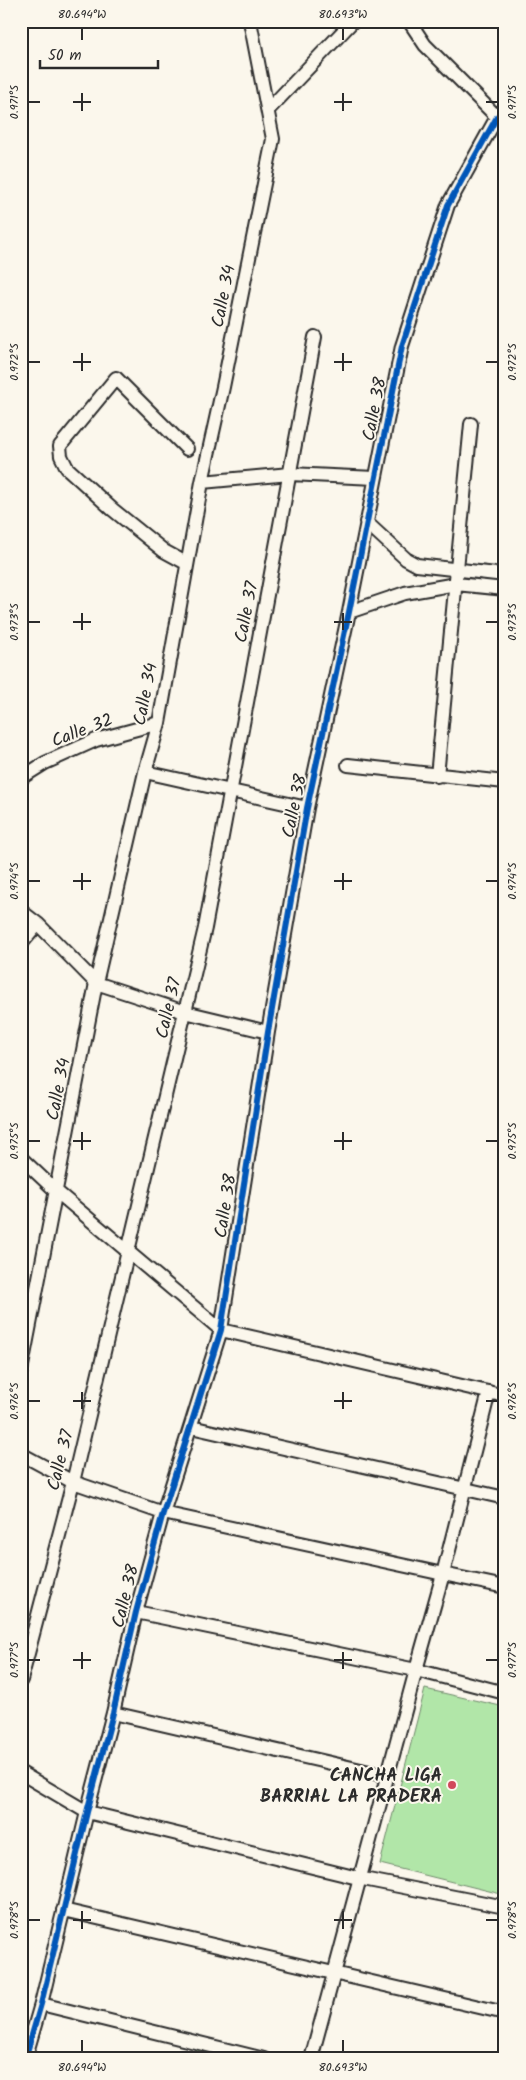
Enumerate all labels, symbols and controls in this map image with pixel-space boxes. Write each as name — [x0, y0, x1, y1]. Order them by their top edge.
text: 80.694°W — [58, 5, 106, 24]
text: 80.693°W — [319, 5, 367, 24]
scale bar — [40, 38, 158, 70]
text: 50 m — [48, 44, 82, 68]
text: 0.971°S — [5, 84, 24, 119]
text: 0.971°S — [503, 84, 522, 119]
street label: Calle 34 — [204, 262, 245, 330]
text: 0.972°S — [5, 343, 24, 381]
text: 0.972°S — [503, 343, 522, 381]
street label: Calle 38 — [355, 375, 396, 444]
street label: Calle 37 — [227, 578, 268, 645]
text: 0.973°S — [5, 603, 24, 641]
text: 0.973°S — [503, 603, 522, 641]
street label: Calle 34 — [126, 660, 167, 728]
street label: Calle 32 — [47, 706, 118, 756]
street label: Calle 38 — [275, 772, 316, 841]
text: 0.974°S — [5, 862, 24, 900]
text: 0.974°S — [503, 862, 522, 900]
street label: Calle 37 — [148, 974, 191, 1042]
street label: Calle 34 — [39, 1055, 80, 1123]
text: 0.975°S — [5, 1122, 24, 1160]
text: 0.975°S — [503, 1122, 522, 1160]
street label: Calle 38 — [207, 1172, 246, 1240]
text: 0.976°S — [5, 1382, 24, 1420]
text: 0.976°S — [503, 1382, 522, 1420]
street label: Calle 37 — [40, 1426, 83, 1494]
street label: Calle 38 — [105, 1561, 148, 1631]
text: 0.977°S — [5, 1641, 24, 1678]
text: 0.977°S — [503, 1641, 522, 1678]
place label: CANCHA LIGA BARRIAL LA PRADERA — [260, 1762, 442, 1812]
marker: CANCHA LIGA BARRIAL LA PRADERA — [446, 1779, 458, 1791]
text: 0.978°S — [5, 1900, 24, 1939]
text: 0.978°S — [503, 1900, 522, 1939]
text: 80.694°W — [58, 2058, 106, 2077]
text: 80.693°W — [319, 2058, 367, 2077]

